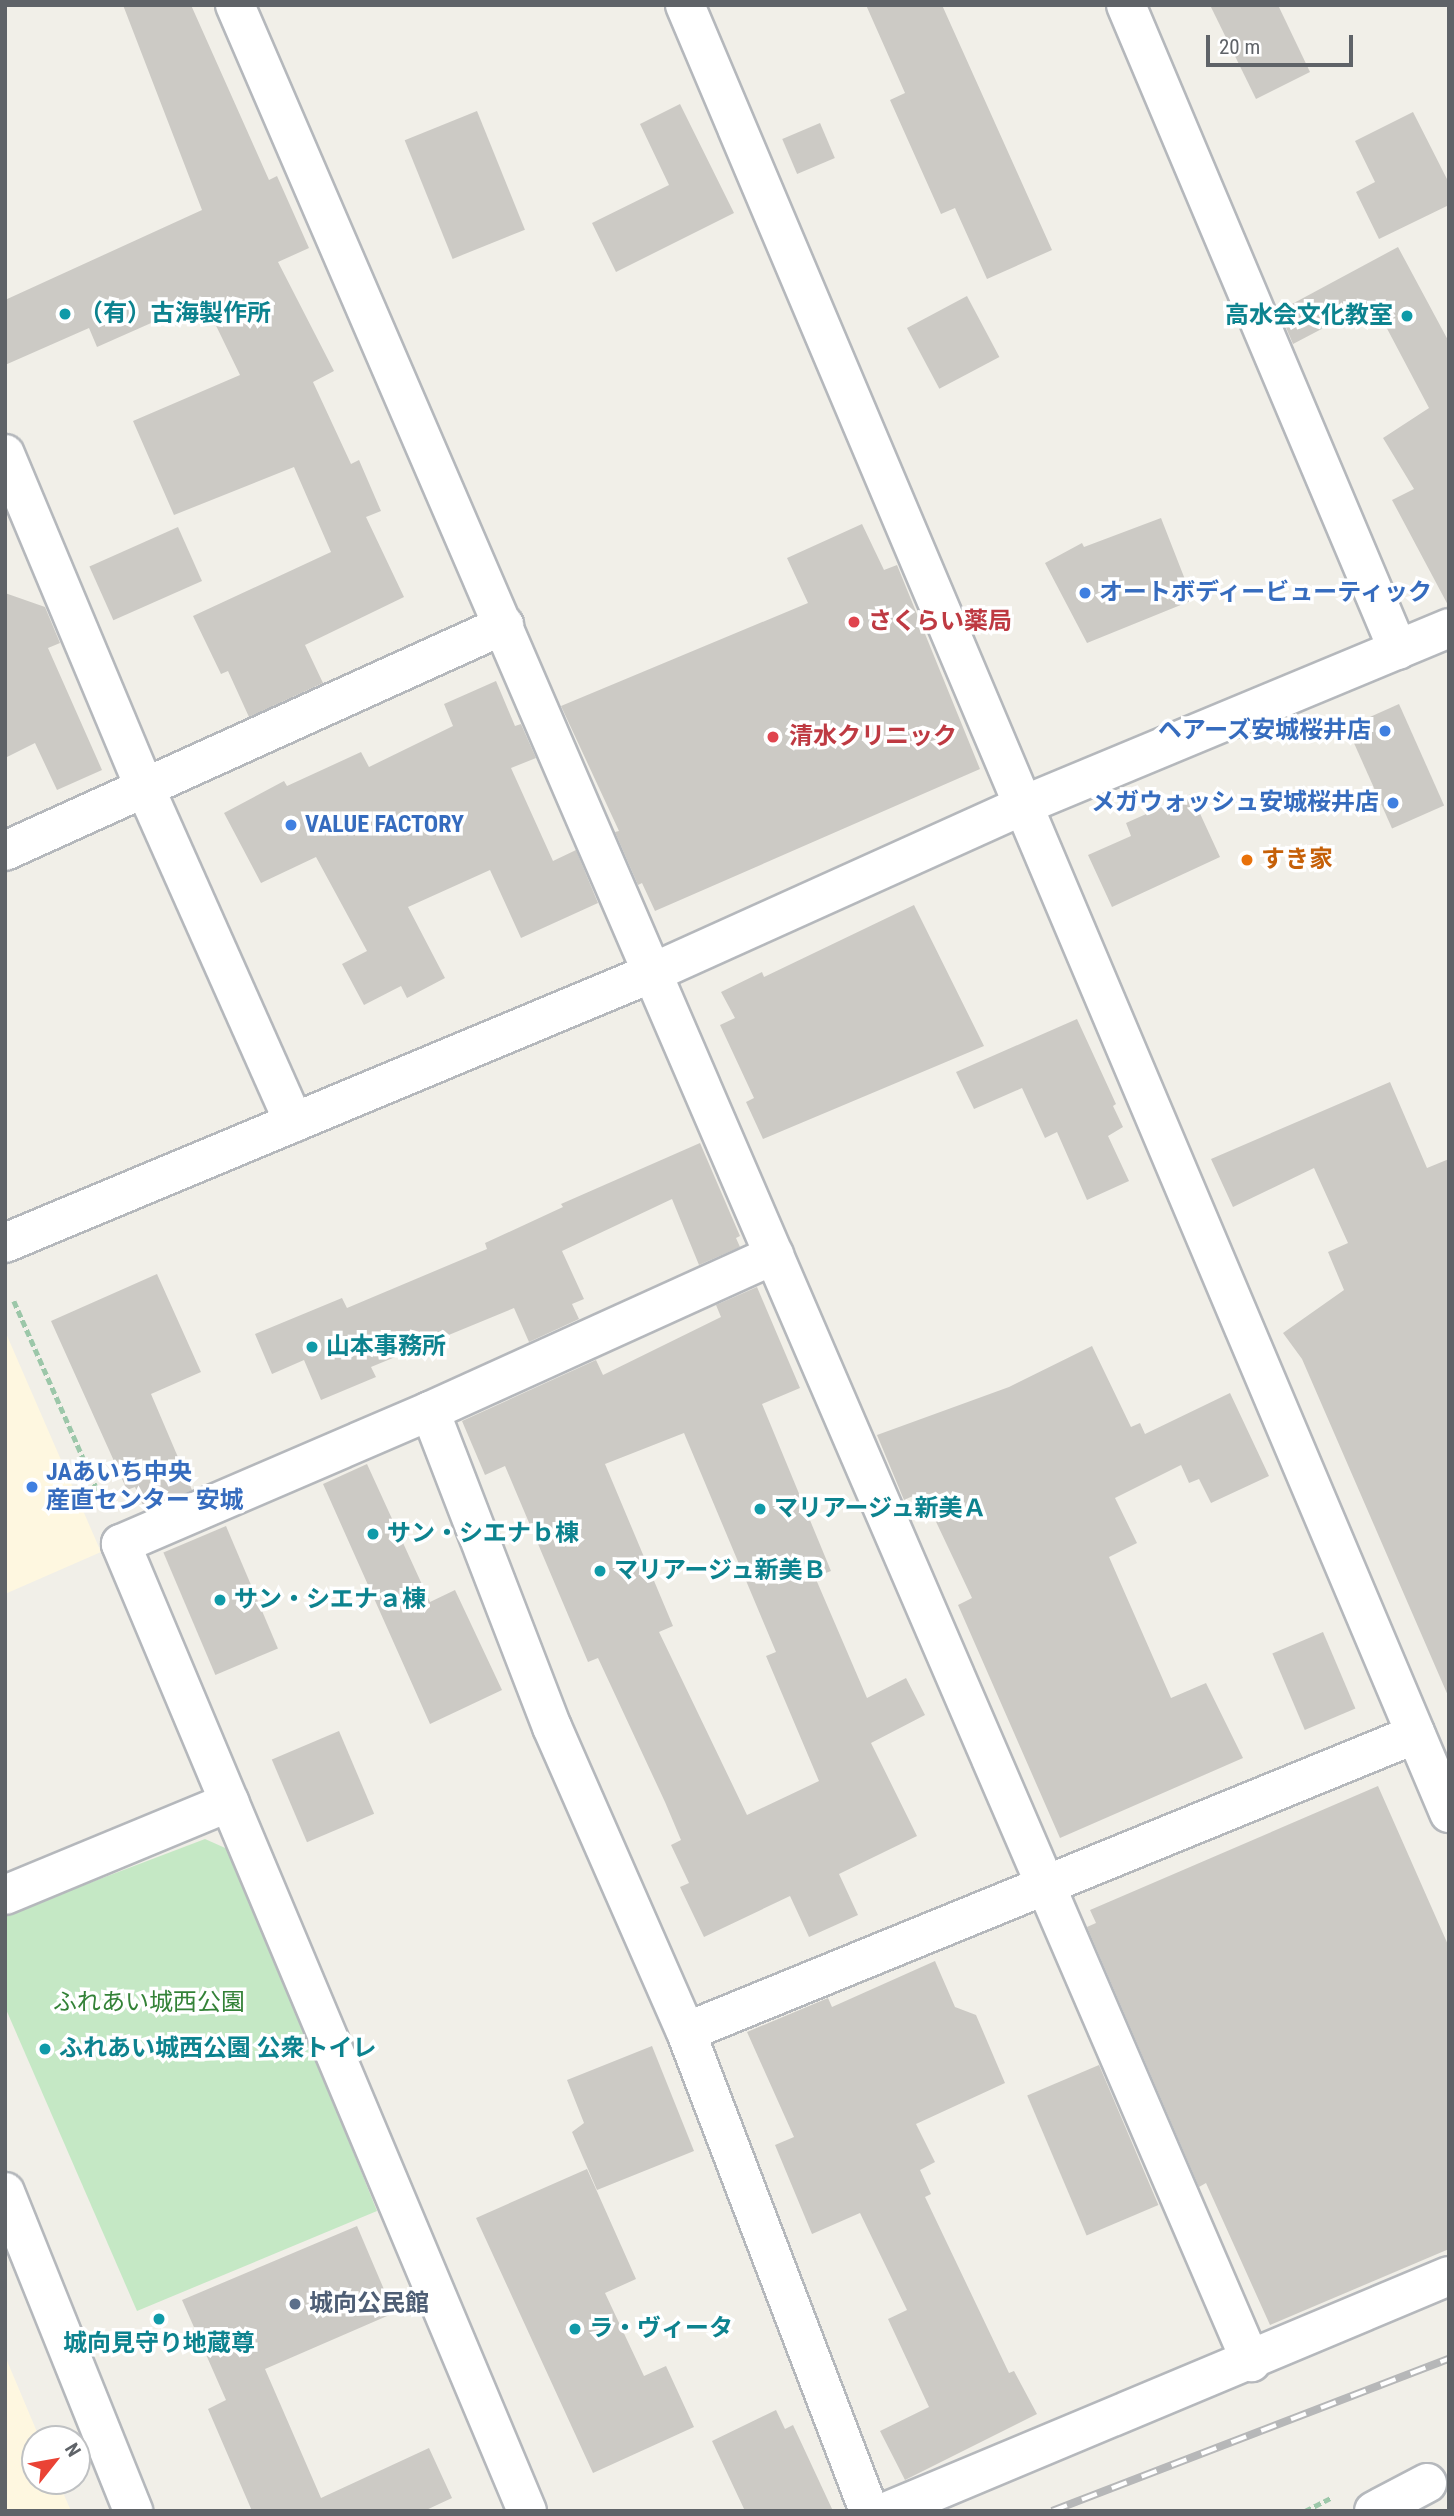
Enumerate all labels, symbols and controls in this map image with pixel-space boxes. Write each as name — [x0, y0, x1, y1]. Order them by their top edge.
scale bar — [1209, 21, 1356, 65]
text: 20 m — [1219, 35, 1260, 59]
place label: （有）古海製作所 — [79, 300, 271, 328]
place label: 高水会文化教室 — [1225, 302, 1393, 330]
marker: （有）古海製作所 — [57, 306, 73, 322]
marker: 高水会文化教室 — [1399, 308, 1415, 324]
place label: オートボディービューティック — [1099, 579, 1435, 607]
marker: オートボディービューティック — [1077, 585, 1093, 601]
place label: さくらい薬局 — [868, 608, 1012, 636]
marker: さくらい薬局 — [846, 614, 862, 630]
place label: ヘアーズ安城桜井店 — [1156, 717, 1371, 745]
place label: 清水クリニック — [789, 723, 957, 751]
marker: ヘアーズ安城桜井店 — [1377, 723, 1393, 739]
marker: 清水クリニック — [763, 727, 783, 747]
place label: メガウォッシュ安城桜井店 — [1091, 789, 1379, 817]
marker: メガウォッシュ安城桜井店 — [1385, 795, 1401, 811]
place label: VALUE FACTORY — [305, 811, 464, 839]
marker: VALUE FACTORY — [283, 817, 299, 833]
place label: すき家 — [1261, 846, 1333, 874]
marker: すき家 — [1239, 852, 1255, 868]
place label: 山本事務所 — [326, 1333, 446, 1361]
marker: 山本事務所 — [304, 1339, 320, 1355]
place label: JAあいち中央 産直センター 安城 — [46, 1459, 244, 1515]
marker: JAあいち中央 産直センター 安城 — [24, 1479, 40, 1495]
place label: マリアージュ新美Ａ — [774, 1495, 989, 1523]
marker: マリアージュ新美Ａ — [752, 1501, 768, 1517]
place label: サン・シエナｂ棟 — [387, 1520, 579, 1548]
marker: サン・シエナｂ棟 — [365, 1526, 381, 1542]
place label: マリアージュ新美Ｂ — [614, 1557, 829, 1585]
marker: マリアージュ新美Ｂ — [592, 1563, 608, 1579]
place label: サン・シエナａ棟 — [234, 1586, 426, 1614]
marker: サン・シエナａ棟 — [212, 1592, 228, 1608]
park label: ふれあい城西公園 — [53, 1989, 245, 2017]
place label: ふれあい城西公園 公衆トイレ — [59, 2035, 377, 2063]
marker: ふれあい城西公園 公衆トイレ — [37, 2041, 53, 2057]
place label: 城向公民館 — [309, 2290, 429, 2318]
marker: 城向公民館 — [287, 2296, 303, 2312]
marker: 城向見守り地蔵尊 — [151, 2311, 167, 2327]
place label: ラ・ヴィータ — [589, 2315, 733, 2343]
marker: ラ・ヴィータ — [567, 2321, 583, 2337]
place label: 城向見守り地蔵尊 — [63, 2330, 255, 2358]
north arrow — [21, 2425, 91, 2495]
text: N — [60, 2439, 86, 2461]

